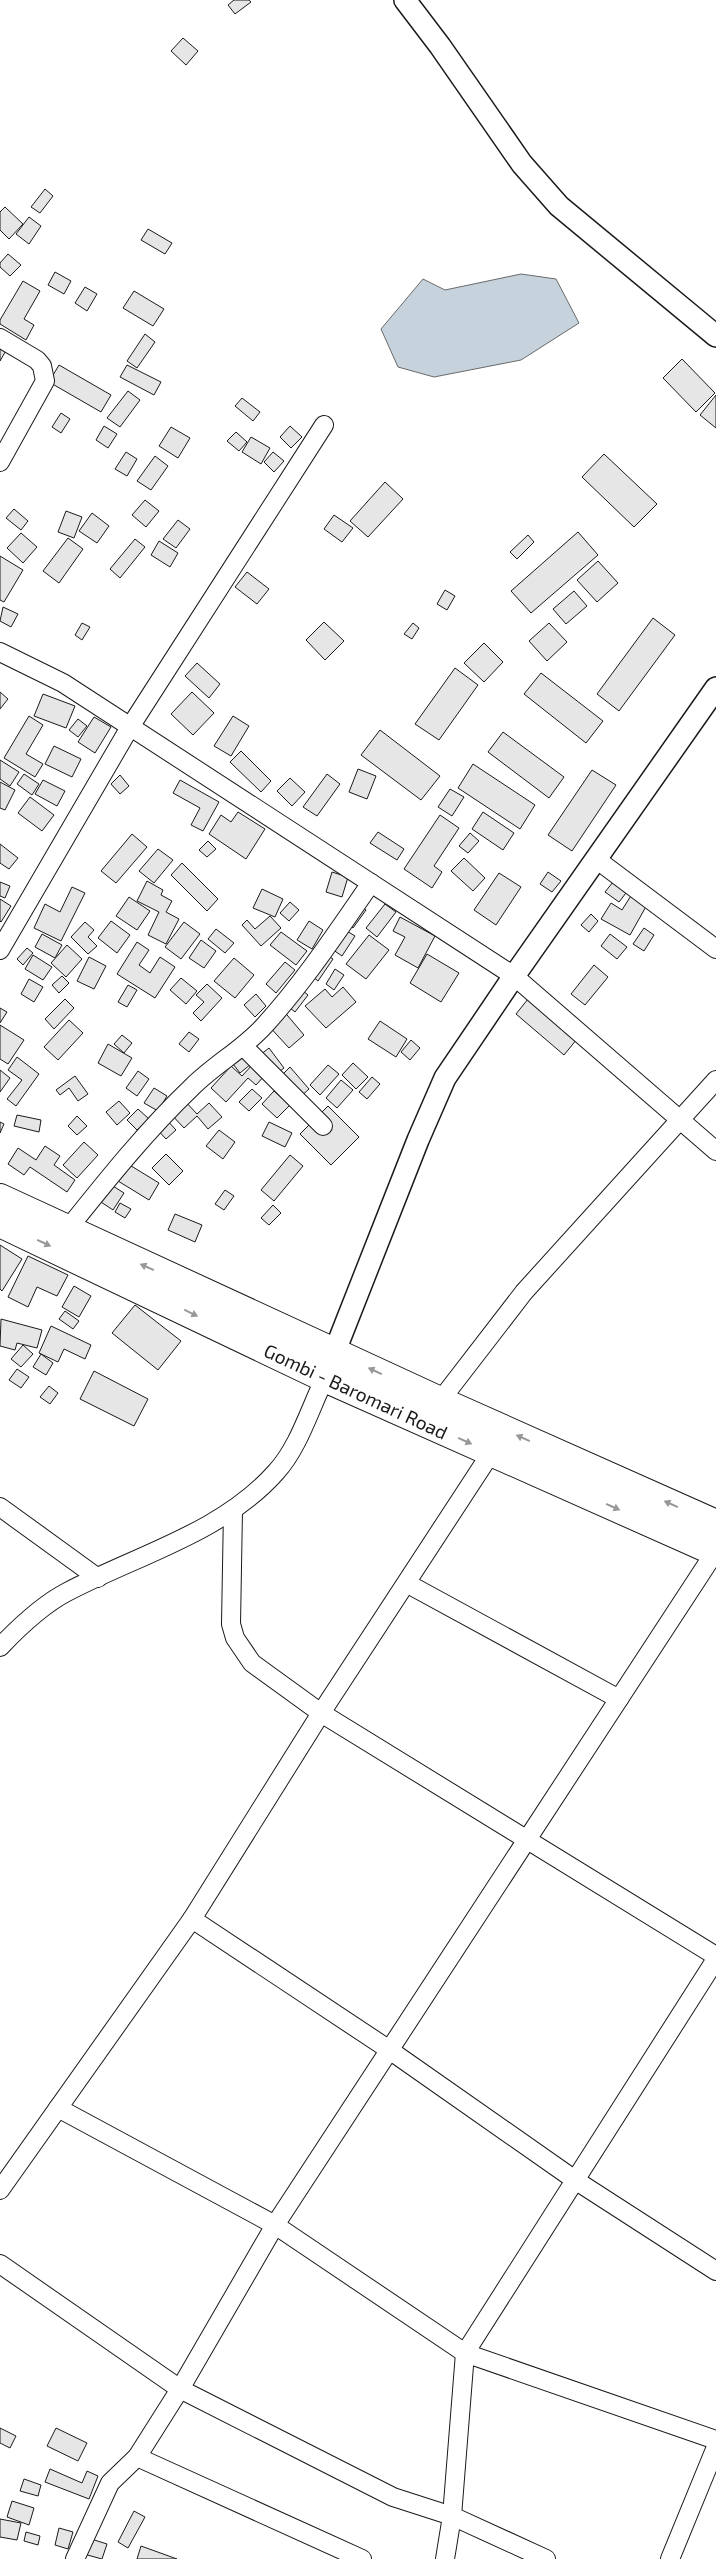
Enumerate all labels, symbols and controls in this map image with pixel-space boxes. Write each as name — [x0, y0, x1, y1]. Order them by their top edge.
one-way arrow — [37, 1239, 51, 1247]
one-way arrow — [140, 1263, 154, 1271]
one-way arrow — [184, 1309, 198, 1317]
street label: Gombi - Baromari Road — [261, 1338, 451, 1444]
one-way arrow — [368, 1367, 382, 1375]
one-way arrow — [516, 1434, 530, 1442]
one-way arrow — [458, 1438, 472, 1446]
one-way arrow — [664, 1499, 678, 1507]
one-way arrow — [606, 1504, 620, 1512]

